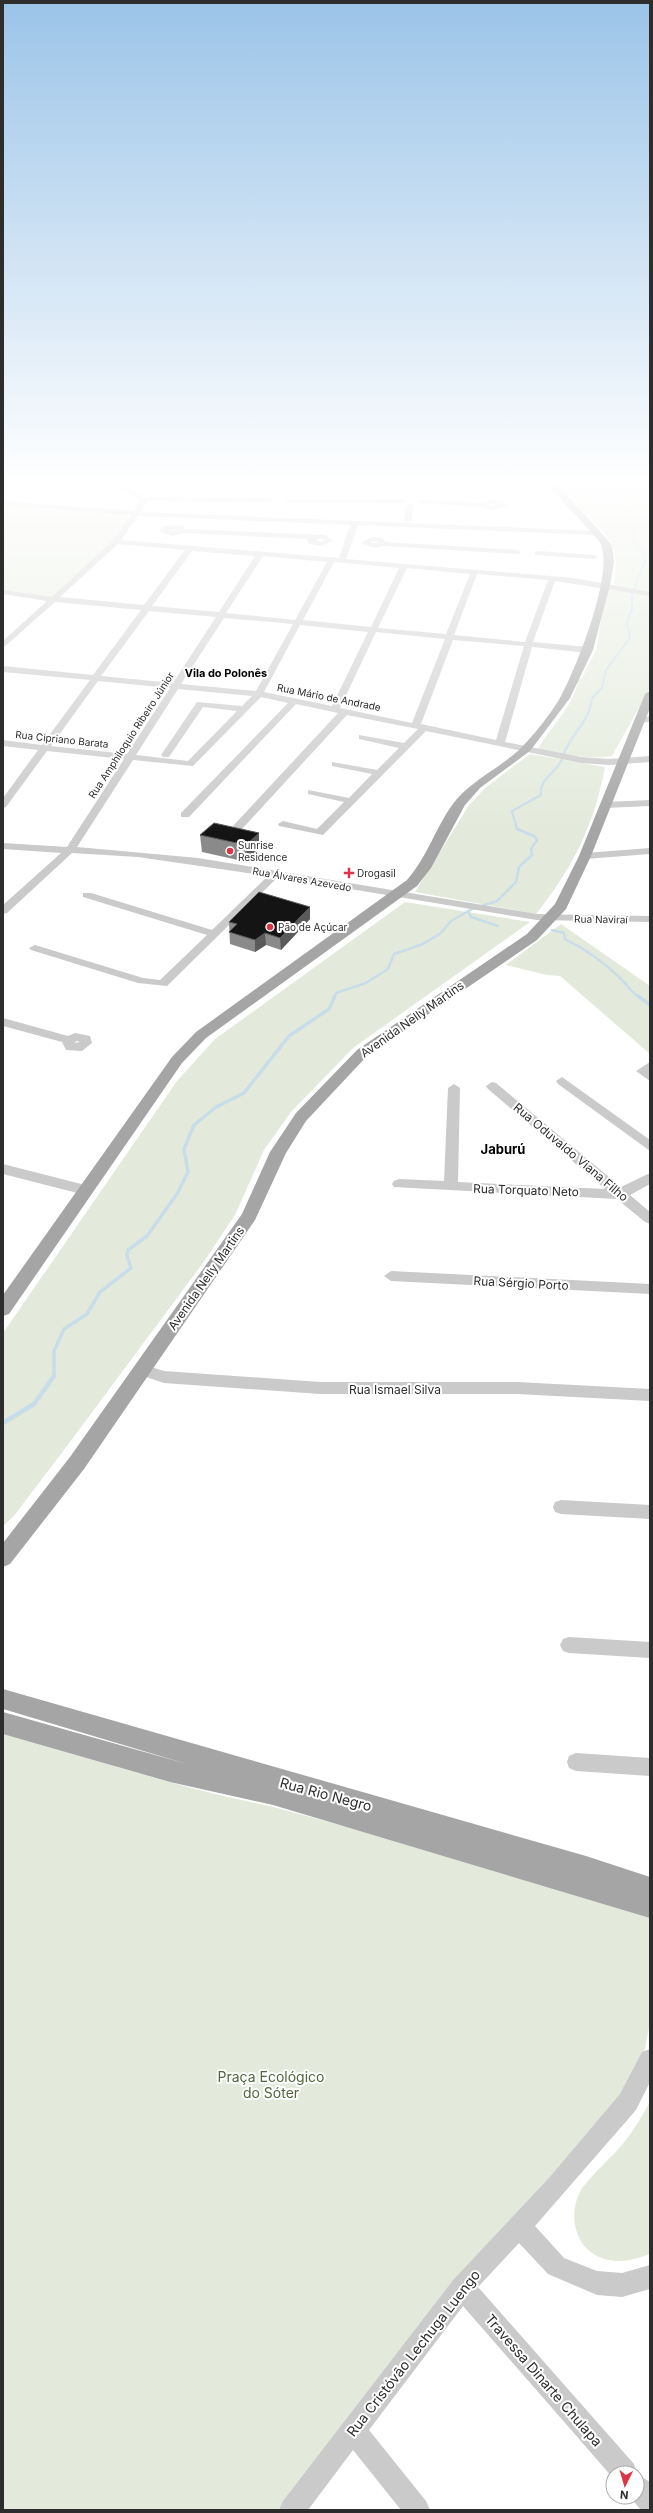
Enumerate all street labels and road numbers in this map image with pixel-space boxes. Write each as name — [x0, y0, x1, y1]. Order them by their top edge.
street label: Rua Amphiloquio Ribeiro Júnior — [86, 670, 176, 800]
street label: Rua Mário de Andrade — [276, 681, 382, 713]
street label: Rua Cipriano Barata — [15, 728, 109, 750]
street label: Rua Álvares Azevedo — [252, 863, 353, 894]
street label: Rua Naviraí — [574, 913, 628, 925]
street label: Avenida Nelly Martins — [357, 978, 467, 1060]
street label: Rua Oduvaldo Viana Filho — [511, 1100, 631, 1204]
street label: Rua Torquato Neto — [473, 1181, 579, 1199]
street label: Avenida Nelly Martins — [165, 1223, 247, 1333]
street label: Rua Sérgio Porto — [473, 1273, 569, 1293]
street label: Rua Ismael Silva — [349, 1382, 441, 1397]
street label: Rua Rio Negro — [278, 1774, 374, 1814]
street label: Rua Cristóvão Lechuga Luengo — [343, 2266, 483, 2440]
street label: Travessa Dinarte Chulapa — [482, 2310, 606, 2450]

